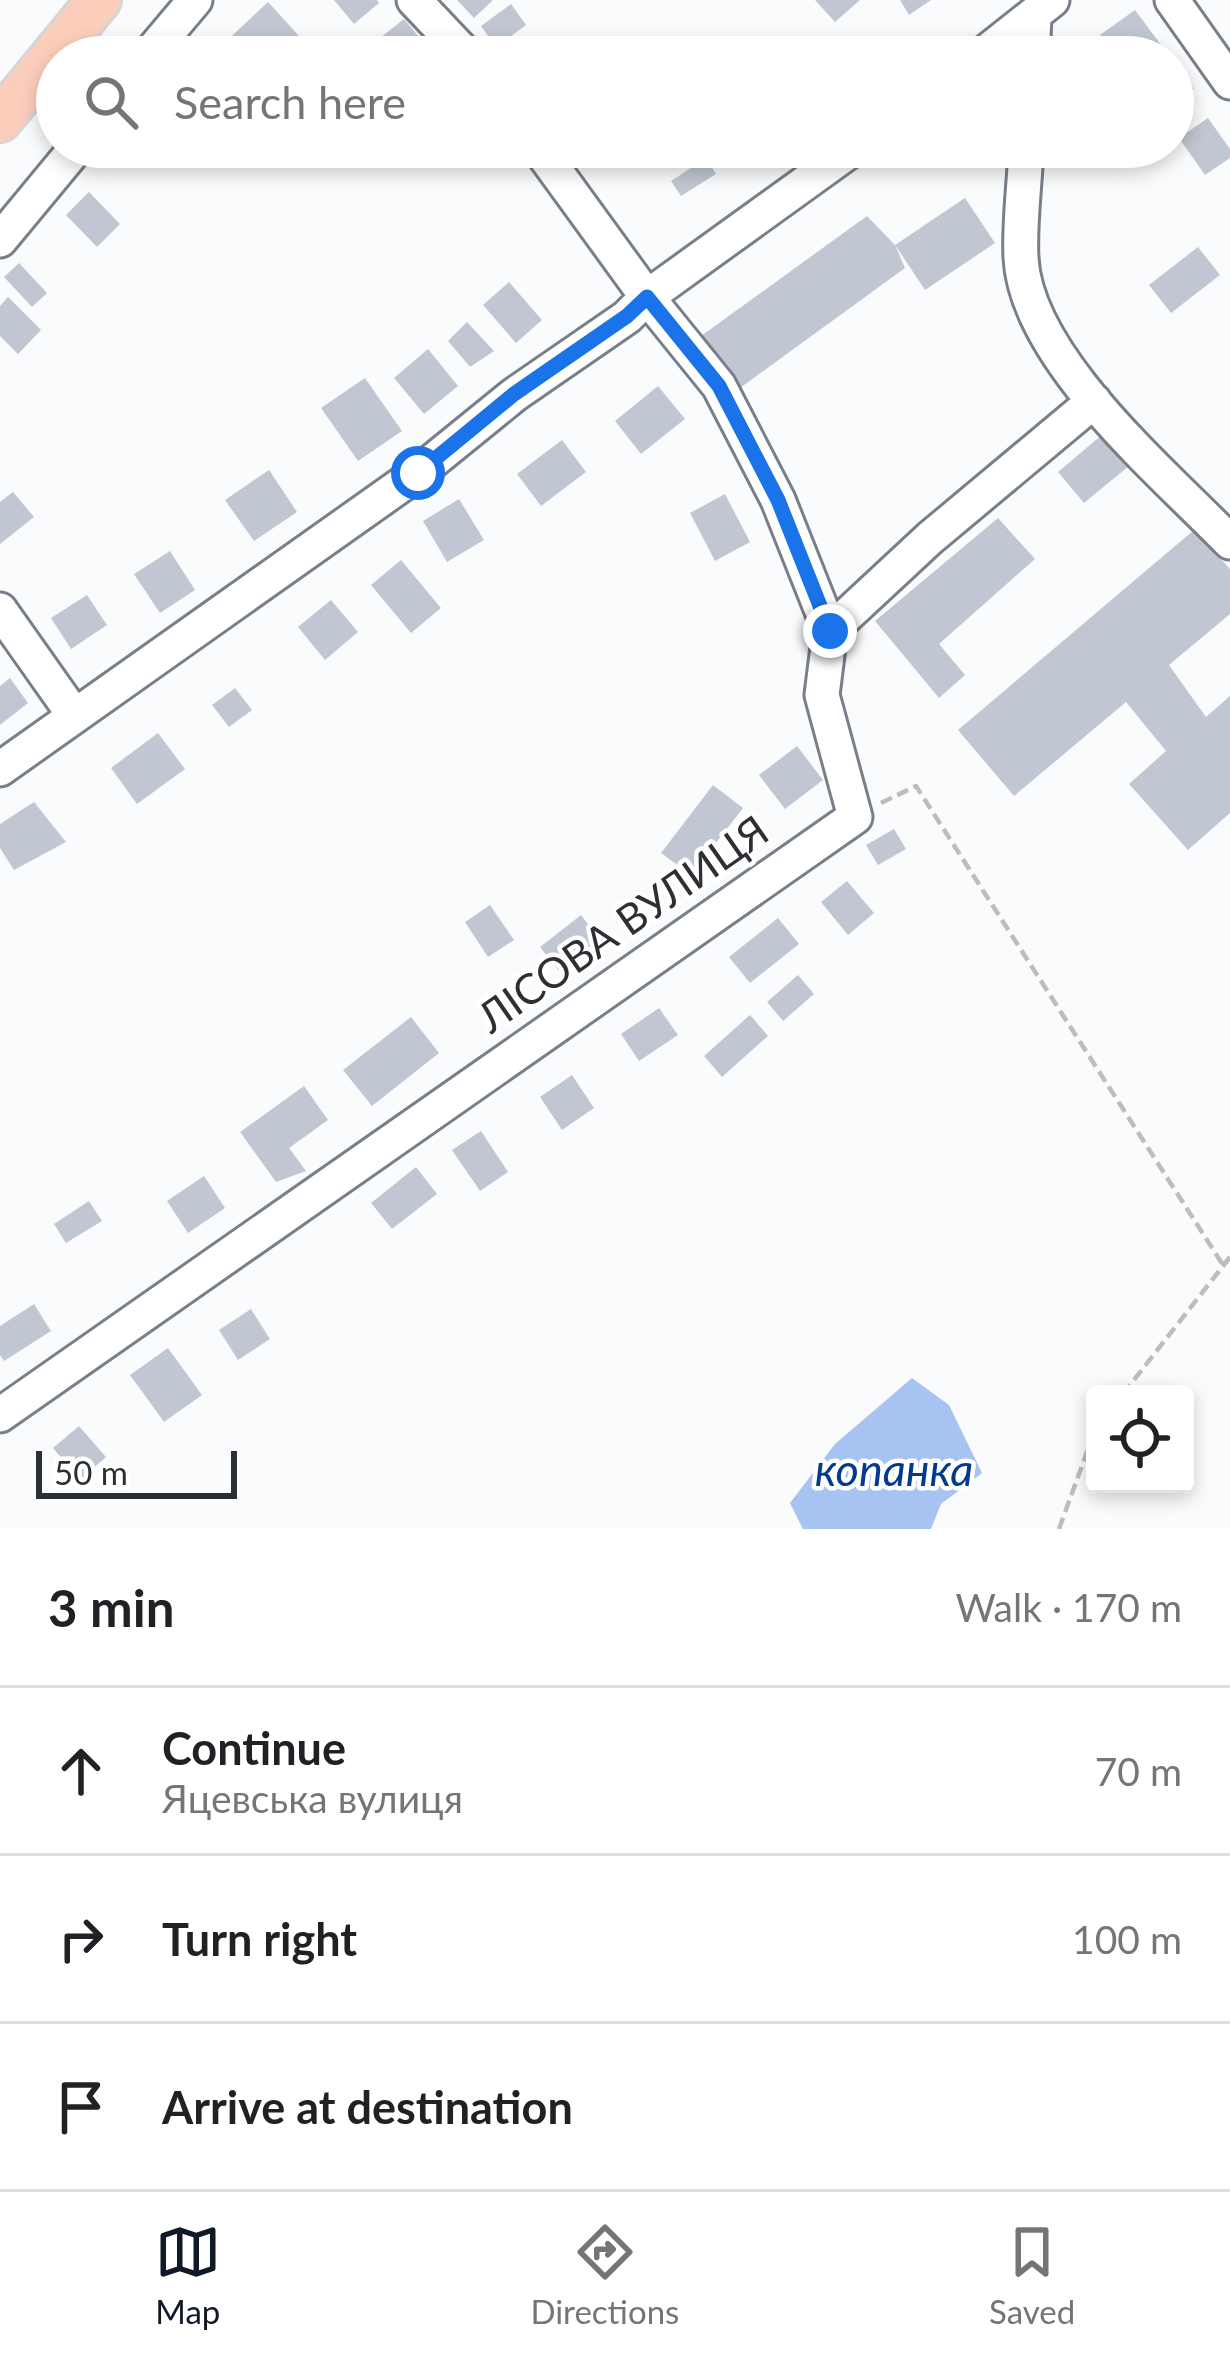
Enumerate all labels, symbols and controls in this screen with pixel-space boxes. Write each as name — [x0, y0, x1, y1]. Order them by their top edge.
search box — [36, 36, 1194, 168]
icon: search — [78, 69, 144, 135]
text: Search here — [174, 75, 406, 129]
route start — [391, 446, 445, 500]
route end — [803, 604, 857, 658]
street label: ЛІСОВА ВУЛИЦЯ — [467, 804, 777, 1043]
map controls — [1086, 1385, 1194, 1493]
button: locate — [1086, 1385, 1194, 1493]
water label: копанка — [815, 1442, 973, 1496]
scale bar — [36, 1445, 237, 1498]
text: 50 m — [54, 1452, 128, 1492]
text: 3 min — [48, 1577, 174, 1638]
text: Walk · 170 m — [955, 1584, 1182, 1630]
text: Continue — [162, 1721, 346, 1775]
icon: ahead — [48, 1738, 114, 1804]
text: 70 m — [1095, 1748, 1182, 1794]
text: Яцевська вулиця — [162, 1775, 463, 1821]
icon: right — [48, 1906, 114, 1972]
text: Turn right — [162, 1912, 357, 1966]
text: 100 m — [1072, 1916, 1182, 1962]
icon: arrive — [48, 2074, 114, 2140]
text: Arrive at destination — [162, 2080, 573, 2134]
tab: Map — [155, 2219, 221, 2331]
tab: Directions — [530, 2219, 679, 2331]
tab: Saved — [989, 2219, 1075, 2331]

